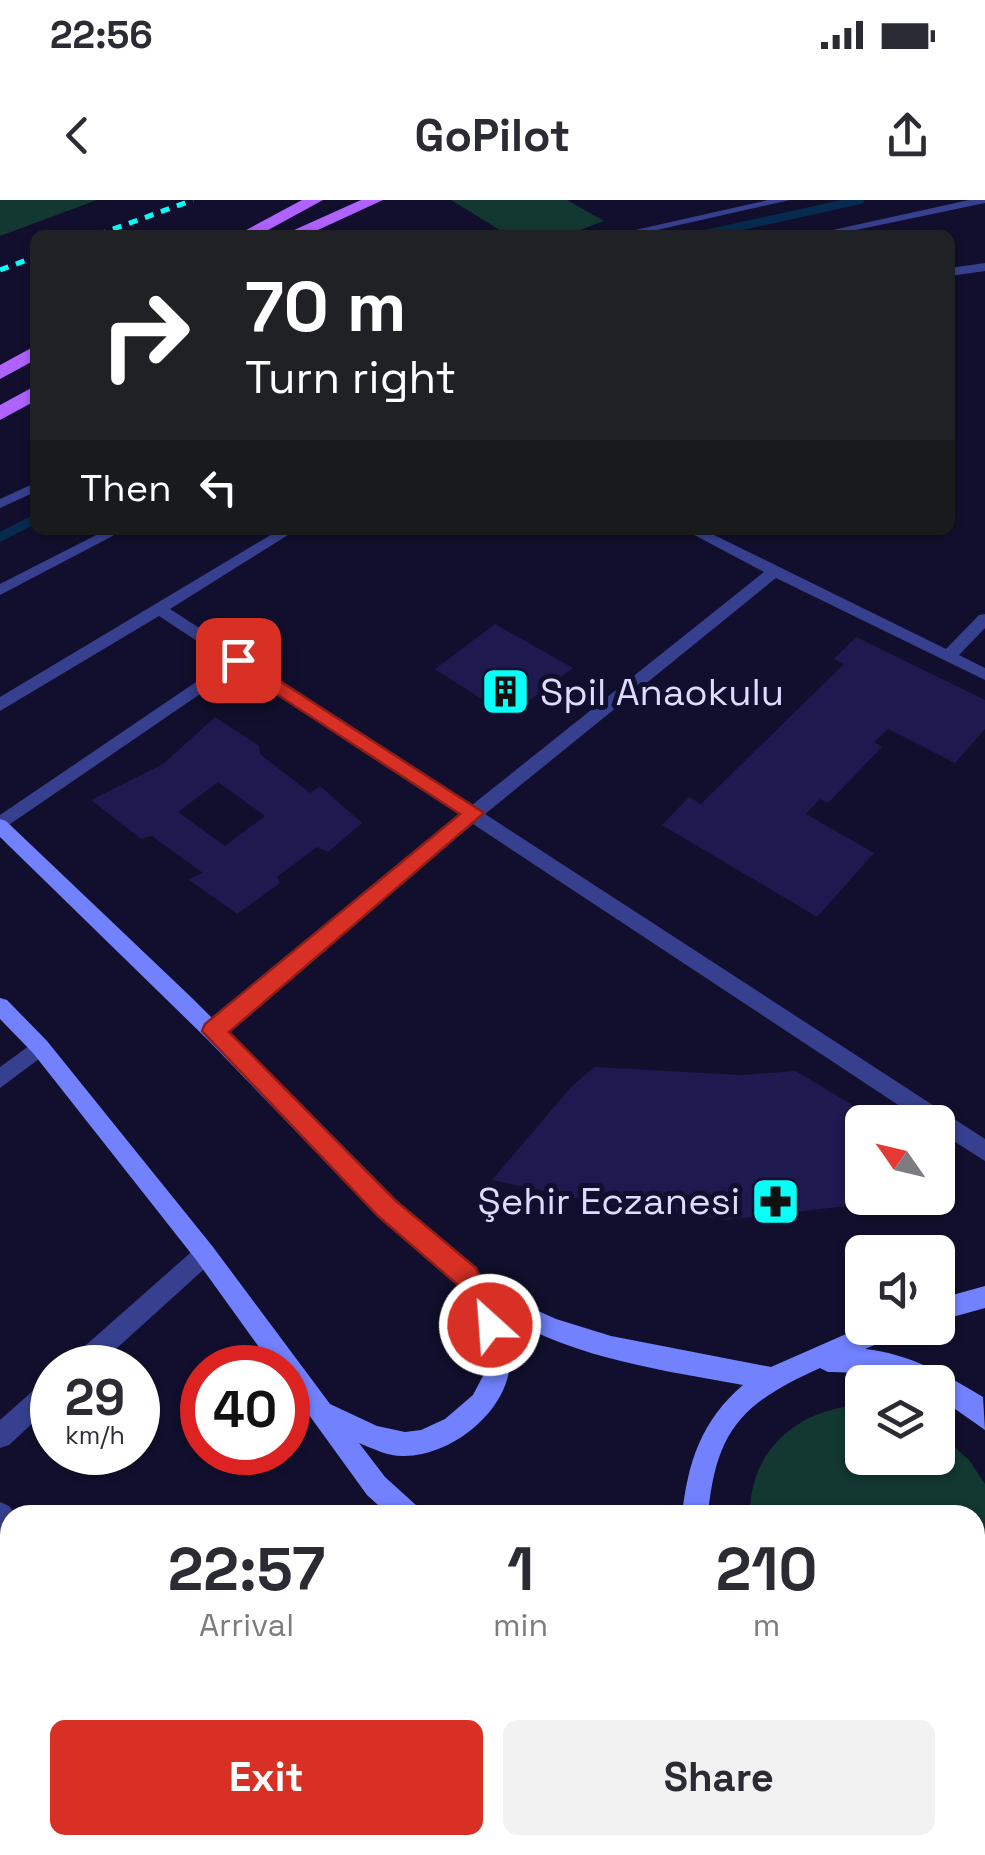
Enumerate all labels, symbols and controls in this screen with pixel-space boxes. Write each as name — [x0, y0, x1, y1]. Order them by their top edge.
text: 22:56 — [50, 11, 153, 59]
text: GoPilot — [415, 107, 570, 164]
icon: back — [50, 108, 105, 163]
icon: share — [880, 108, 935, 163]
text: 70 m — [245, 262, 406, 351]
icon: right — [80, 270, 210, 400]
text: Turn right — [245, 349, 456, 406]
icon: left — [191, 460, 246, 515]
text: Then — [80, 464, 171, 512]
pin — [196, 618, 281, 703]
icon: arrive — [211, 633, 266, 688]
building icon: Spil Anaokulu — [479, 666, 531, 718]
place label: Spil Anaokulu — [540, 668, 784, 716]
north arrow — [845, 1105, 955, 1215]
map controls — [845, 1105, 955, 1475]
pharmacy icon: Şehir Eczanesi — [749, 1175, 801, 1227]
place label: Şehir Eczanesi — [477, 1177, 740, 1225]
button: sound — [845, 1235, 955, 1345]
position arrow — [438, 1273, 542, 1377]
speed limit sign: 40 — [180, 1345, 310, 1475]
button: layers — [845, 1365, 955, 1475]
text: 29 — [65, 1366, 125, 1430]
text: km/h — [65, 1419, 125, 1451]
text: 22:57 — [168, 1531, 325, 1608]
text: 1 — [507, 1531, 534, 1608]
text: 210 — [716, 1531, 817, 1608]
text: Arrival — [199, 1605, 294, 1645]
text: min — [493, 1605, 548, 1645]
text: m — [753, 1605, 780, 1645]
button: Exit — [50, 1720, 483, 1835]
button: Share — [503, 1720, 935, 1835]

